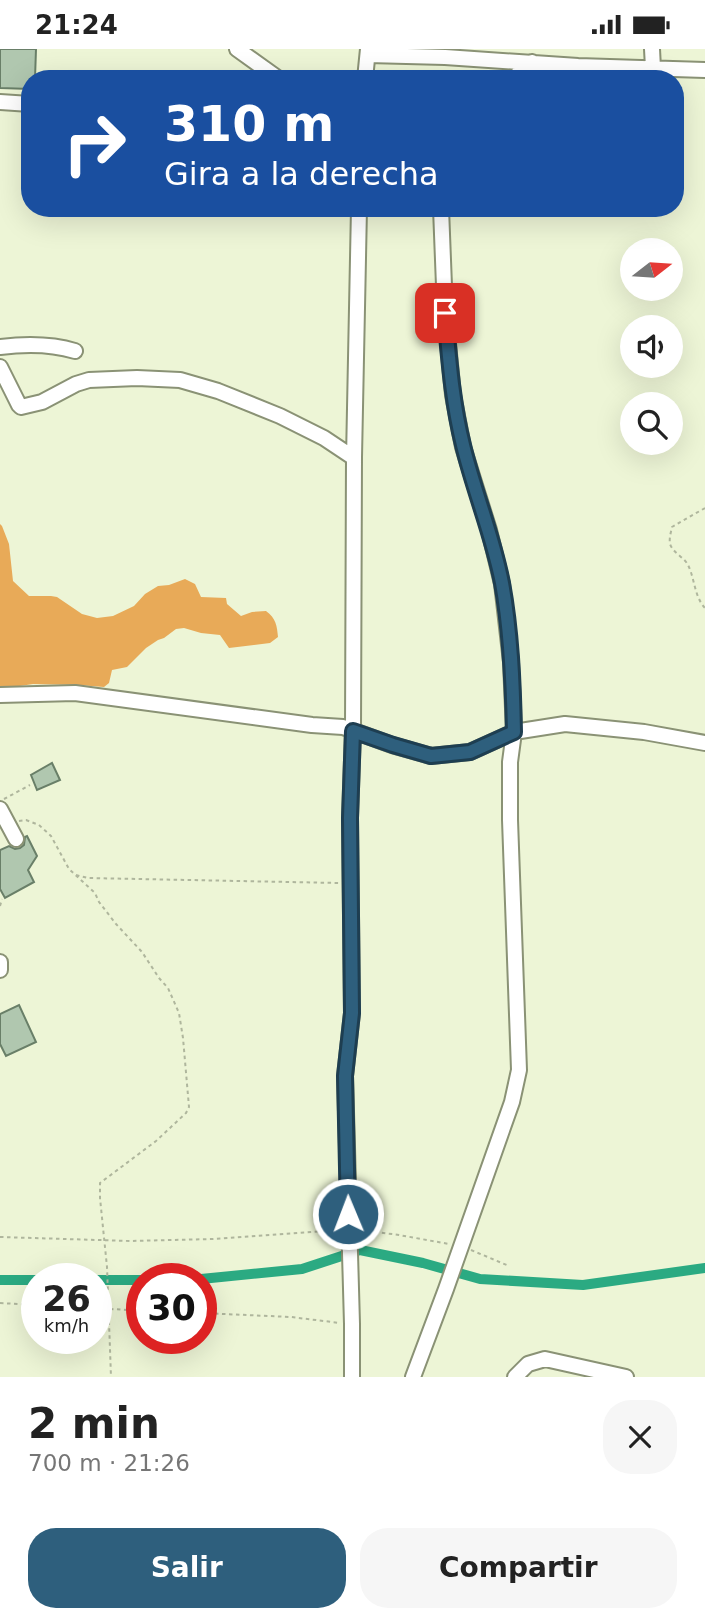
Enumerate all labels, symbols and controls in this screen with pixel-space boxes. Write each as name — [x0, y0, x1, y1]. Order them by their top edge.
text: 21:24 — [35, 10, 118, 40]
text: 310 m — [164, 96, 334, 153]
icon: right — [49, 98, 140, 189]
text: Gira a la derecha — [164, 155, 439, 193]
north arrow — [620, 238, 682, 301]
map controls — [620, 238, 683, 455]
pin — [415, 283, 475, 343]
icon: arrive — [426, 294, 464, 332]
button: sound — [620, 315, 683, 378]
button: search — [620, 392, 683, 455]
position arrow — [311, 1177, 385, 1251]
speed limit sign: 30 — [126, 1263, 217, 1354]
text: 26 — [42, 1279, 91, 1319]
text: km/h — [44, 1315, 89, 1336]
text: 2 min — [28, 1399, 160, 1448]
button: close — [603, 1400, 677, 1474]
text: 700 m · 21:26 — [28, 1450, 190, 1476]
button: Salir — [28, 1528, 346, 1608]
button: Compartir — [360, 1528, 677, 1608]

